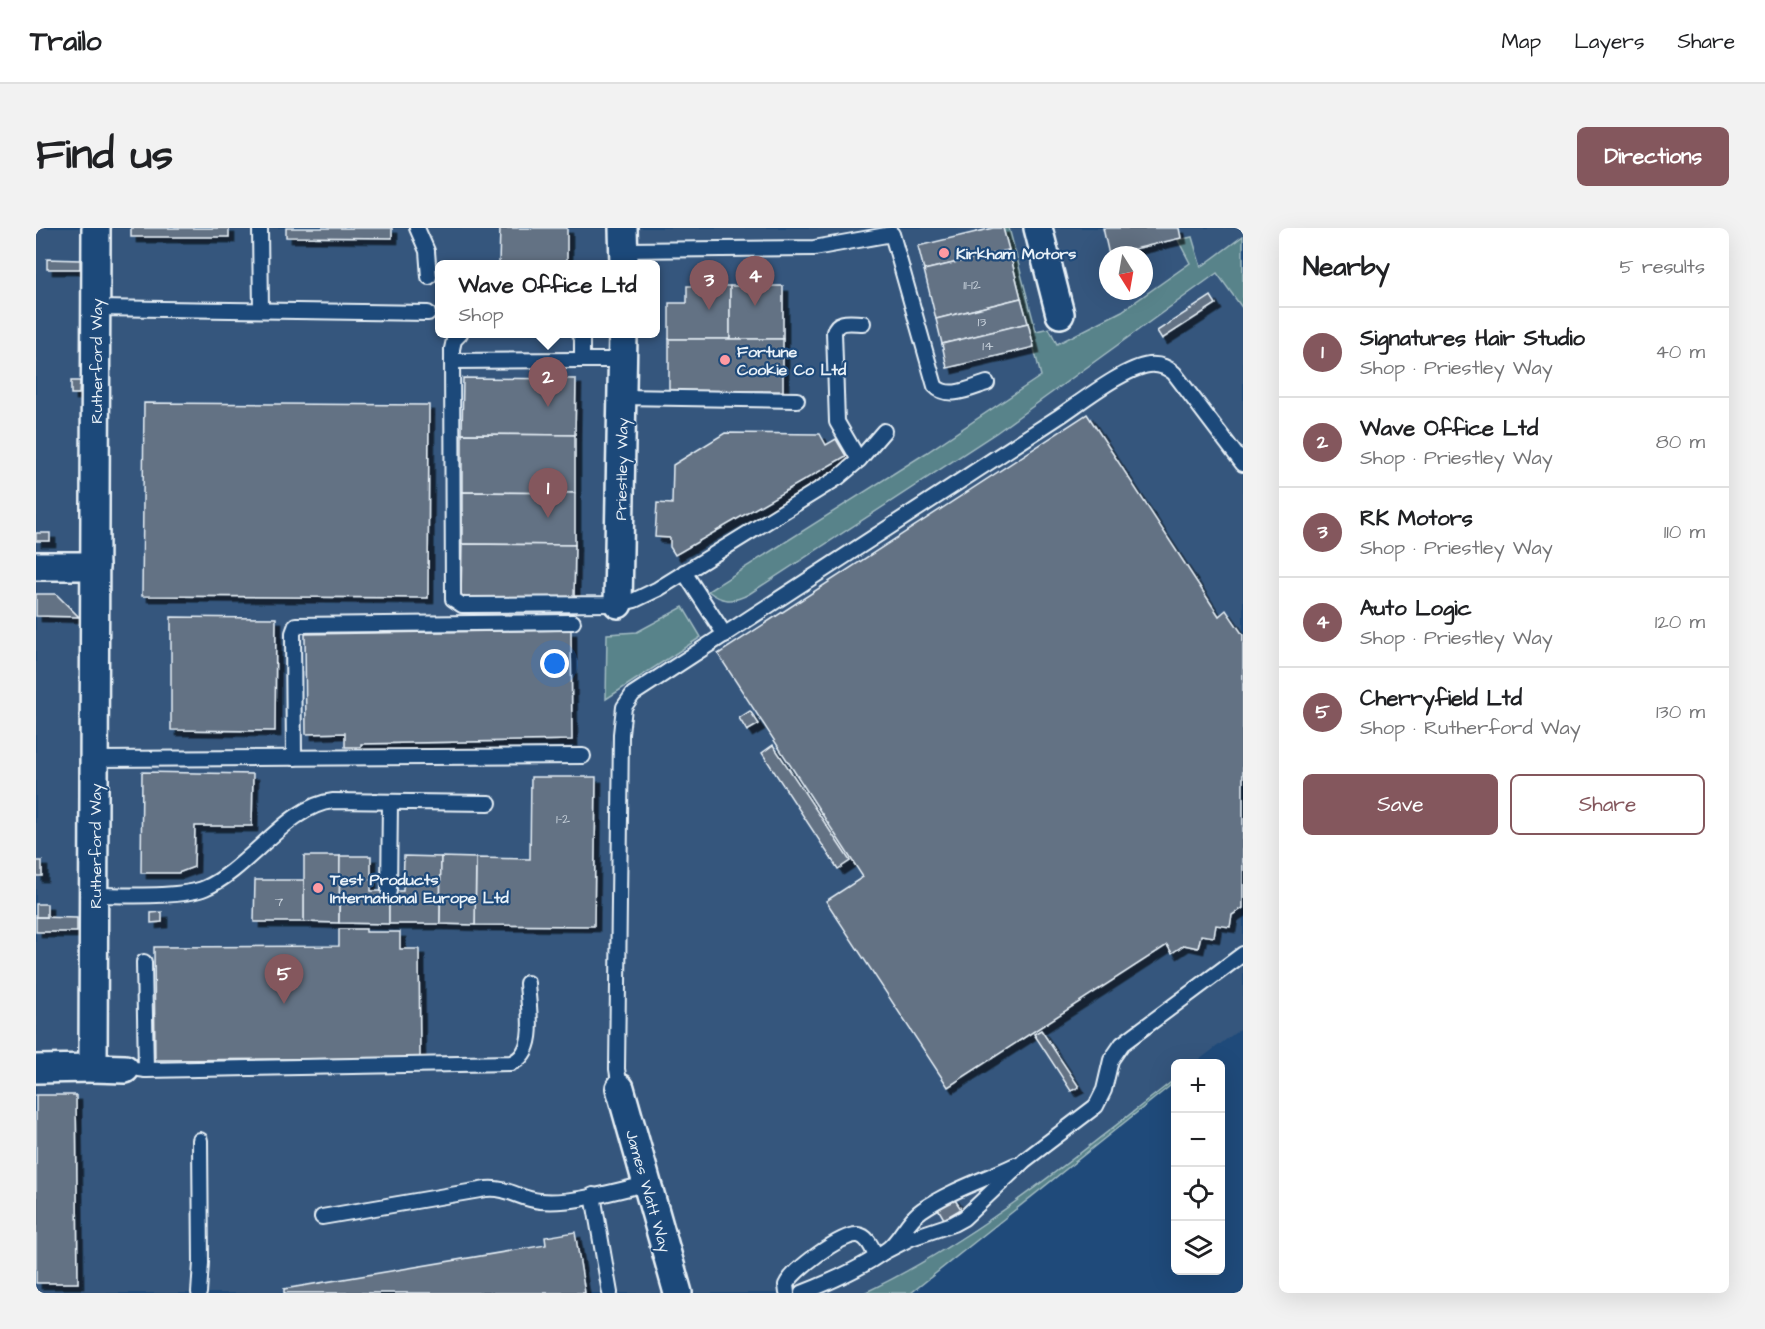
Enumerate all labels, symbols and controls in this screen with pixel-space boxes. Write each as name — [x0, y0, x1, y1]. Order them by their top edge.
text: Trailo — [30, 22, 102, 61]
text: Map — [1501, 27, 1541, 56]
text: Layers — [1574, 27, 1644, 56]
text: Share — [1677, 27, 1735, 56]
text: Find us — [36, 127, 173, 185]
button: Directions — [1577, 127, 1729, 186]
place label: Kirkham Motors — [956, 243, 1076, 265]
marker: Kirkham Motors — [937, 246, 951, 260]
north arrow — [1099, 246, 1153, 300]
text: Nearby — [1303, 249, 1390, 285]
text: 5 results — [1620, 253, 1705, 281]
pin: 4 — [736, 256, 774, 306]
popup — [435, 260, 660, 338]
pin: 3 — [690, 260, 728, 310]
text: Wave Office Ltd — [458, 270, 637, 301]
house number: 11-12 — [963, 275, 981, 295]
street label: Rutherford Way — [86, 298, 109, 424]
text: Shop — [458, 301, 504, 329]
house number: 13 — [978, 312, 986, 332]
text: Signatures Hair Studio — [1360, 323, 1585, 354]
house number: 14 — [982, 336, 994, 356]
text: 1 — [1321, 338, 1324, 366]
text: 40 m — [1655, 338, 1705, 366]
place label: Fortune Cookie Co Ltd — [737, 341, 847, 381]
marker: Fortune Cookie Co Ltd — [718, 353, 732, 367]
text: Shop · Priestley Way — [1360, 354, 1553, 382]
pin: 2 — [528, 358, 568, 407]
text: Wave Office Ltd — [1360, 413, 1538, 444]
street label: Priestley Way — [610, 417, 635, 521]
text: 2 — [1317, 428, 1328, 456]
text: 80 m — [1656, 428, 1705, 456]
text: Shop · Priestley Way — [1360, 444, 1553, 472]
pin: 1 — [528, 468, 568, 518]
text: RK Motors — [1360, 503, 1473, 534]
text: 3 — [1317, 518, 1328, 546]
text: 110 m — [1664, 518, 1705, 546]
text: Shop · Priestley Way — [1360, 534, 1553, 562]
text: Auto Logic — [1360, 593, 1472, 624]
text: 4 — [1316, 608, 1329, 636]
text: 120 m — [1655, 608, 1705, 636]
text: Shop · Priestley Way — [1360, 624, 1553, 652]
your location — [540, 649, 569, 678]
text: Cherryfield Ltd — [1360, 683, 1522, 714]
text: 5 — [1315, 698, 1330, 726]
text: 130 m — [1656, 698, 1705, 726]
text: Shop · Rutherford Way — [1360, 714, 1581, 742]
button: Save — [1303, 774, 1498, 835]
button: Share — [1510, 774, 1705, 835]
street label: Rutherford Way — [85, 783, 108, 909]
house number: 1-2 — [556, 809, 570, 829]
place label: Test Products International Europe Ltd — [329, 869, 509, 909]
marker: Test Products International Europe Ltd — [311, 881, 325, 895]
house number: 7 — [275, 892, 284, 912]
pin: 5 — [264, 954, 304, 1004]
map controls — [1171, 1059, 1225, 1275]
button: + — [1171, 1059, 1225, 1113]
button: − — [1171, 1113, 1225, 1167]
street label: James Watt Way — [619, 1127, 676, 1256]
button: locate — [1171, 1167, 1225, 1221]
button: layers — [1171, 1221, 1225, 1275]

